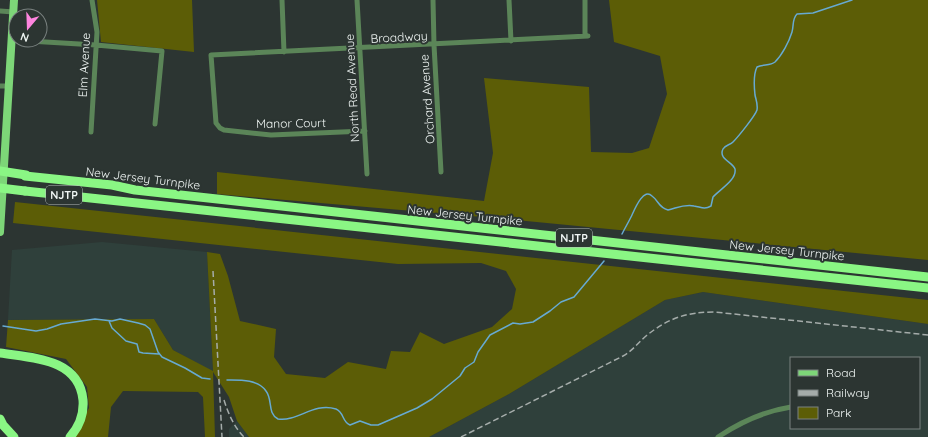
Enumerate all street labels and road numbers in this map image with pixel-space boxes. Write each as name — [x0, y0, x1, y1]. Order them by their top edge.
street label: Broadway — [370, 28, 428, 46]
street label: Elm Avenue — [75, 32, 93, 98]
street label: North Read Avenue — [342, 33, 362, 143]
street label: Orchard Avenue — [416, 53, 438, 144]
street label: Manor Court — [256, 115, 326, 131]
street label: New Jersey Turnpike — [85, 164, 201, 193]
road number: NJTP — [46, 186, 82, 204]
street label: New Jersey Turnpike — [407, 202, 523, 229]
road number: NJTP — [556, 229, 592, 247]
street label: New Jersey Turnpike — [729, 237, 845, 264]

